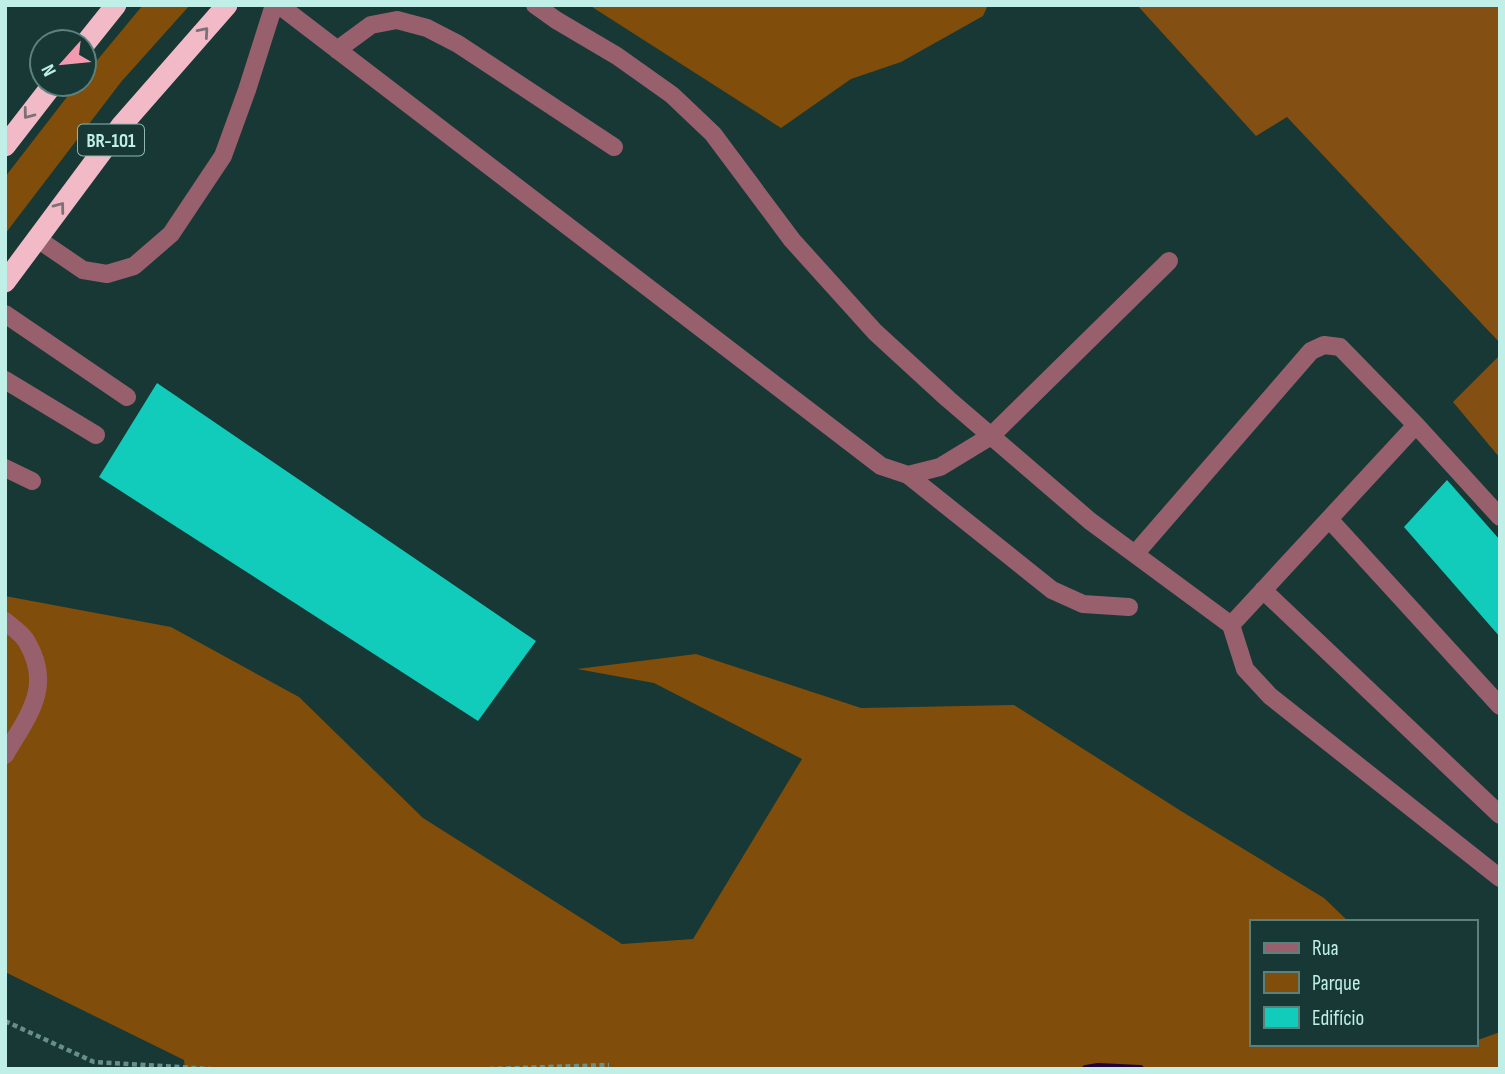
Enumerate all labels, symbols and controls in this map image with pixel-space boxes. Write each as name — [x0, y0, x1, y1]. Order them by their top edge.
one-way arrow — [196, 27, 208, 40]
north arrow — [28, 28, 98, 98]
text: N — [37, 60, 62, 80]
one-way arrow — [24, 107, 37, 119]
road number: BR-101 — [78, 124, 144, 156]
one-way arrow — [51, 203, 64, 215]
legend — [1250, 920, 1477, 1046]
text: Rua — [1312, 936, 1339, 961]
text: Parque — [1312, 971, 1360, 996]
text: Edifício — [1312, 1006, 1364, 1031]

